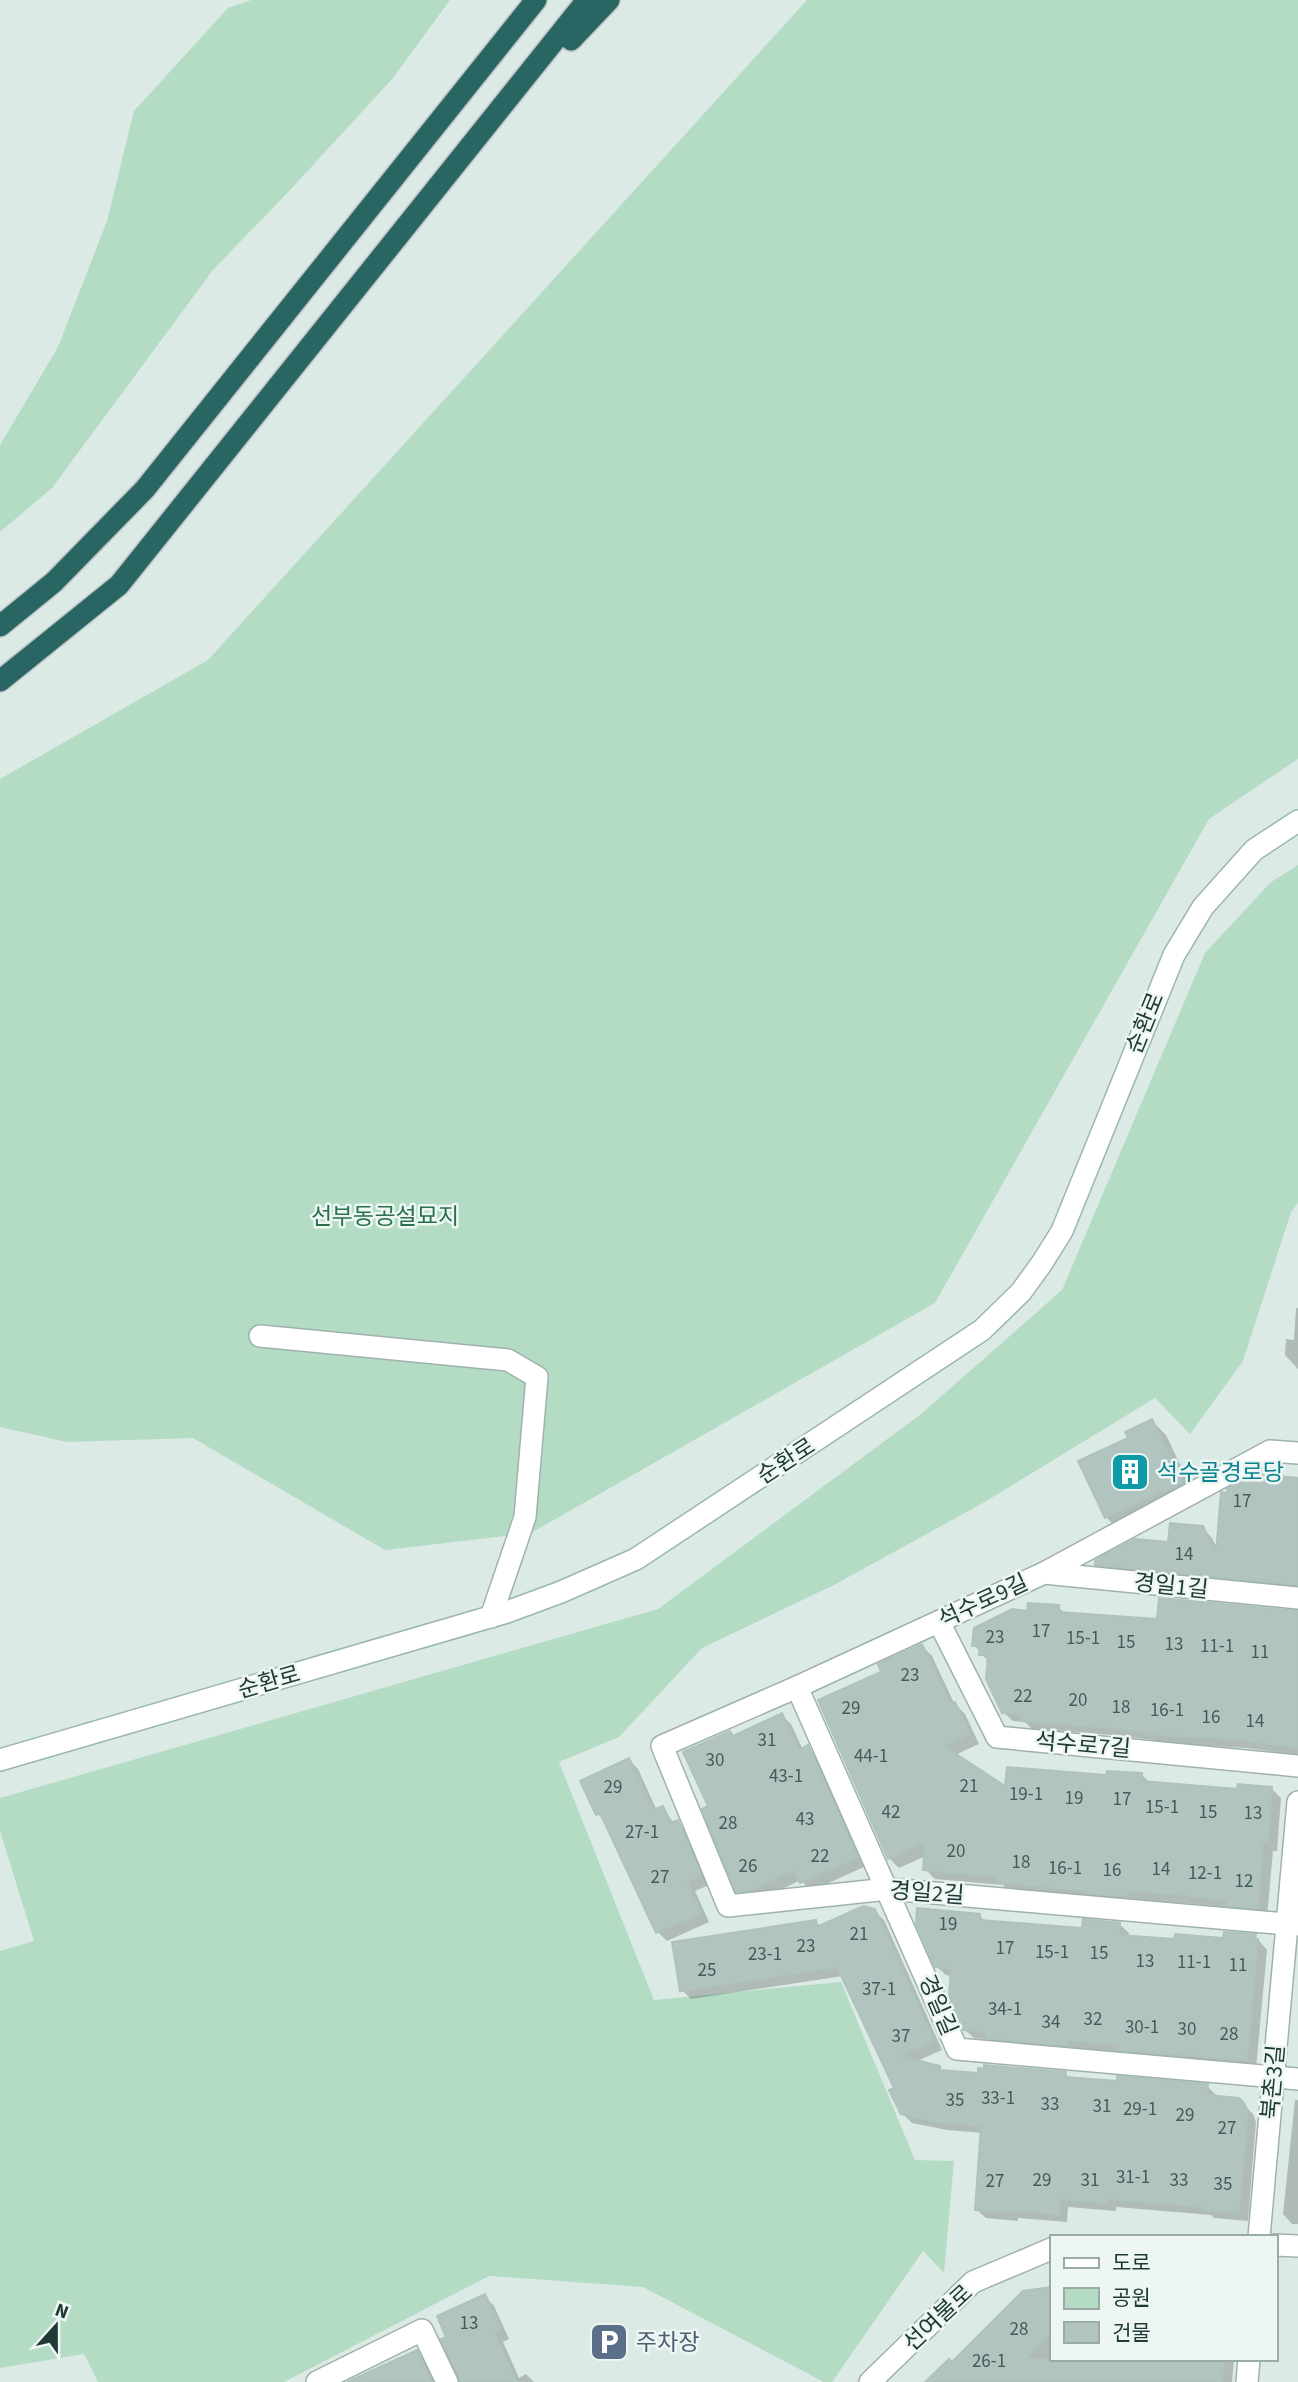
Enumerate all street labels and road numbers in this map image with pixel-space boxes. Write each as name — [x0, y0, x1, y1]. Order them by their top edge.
street label: 순환로 — [1118, 987, 1172, 1059]
street label: 순환로 — [750, 1430, 822, 1492]
street label: 석수로9길 — [932, 1566, 1034, 1636]
street label: 경일1길 — [1132, 1566, 1210, 1606]
street label: 순환로 — [234, 1657, 304, 1707]
street label: 석수로7길 — [1034, 1724, 1132, 1766]
street label: 경일2길 — [888, 1874, 966, 1912]
street label: 경일길 — [910, 1969, 966, 2041]
street label: 북촌3길 — [1253, 2043, 1293, 2121]
street label: 선여불로 — [896, 2277, 980, 2359]

